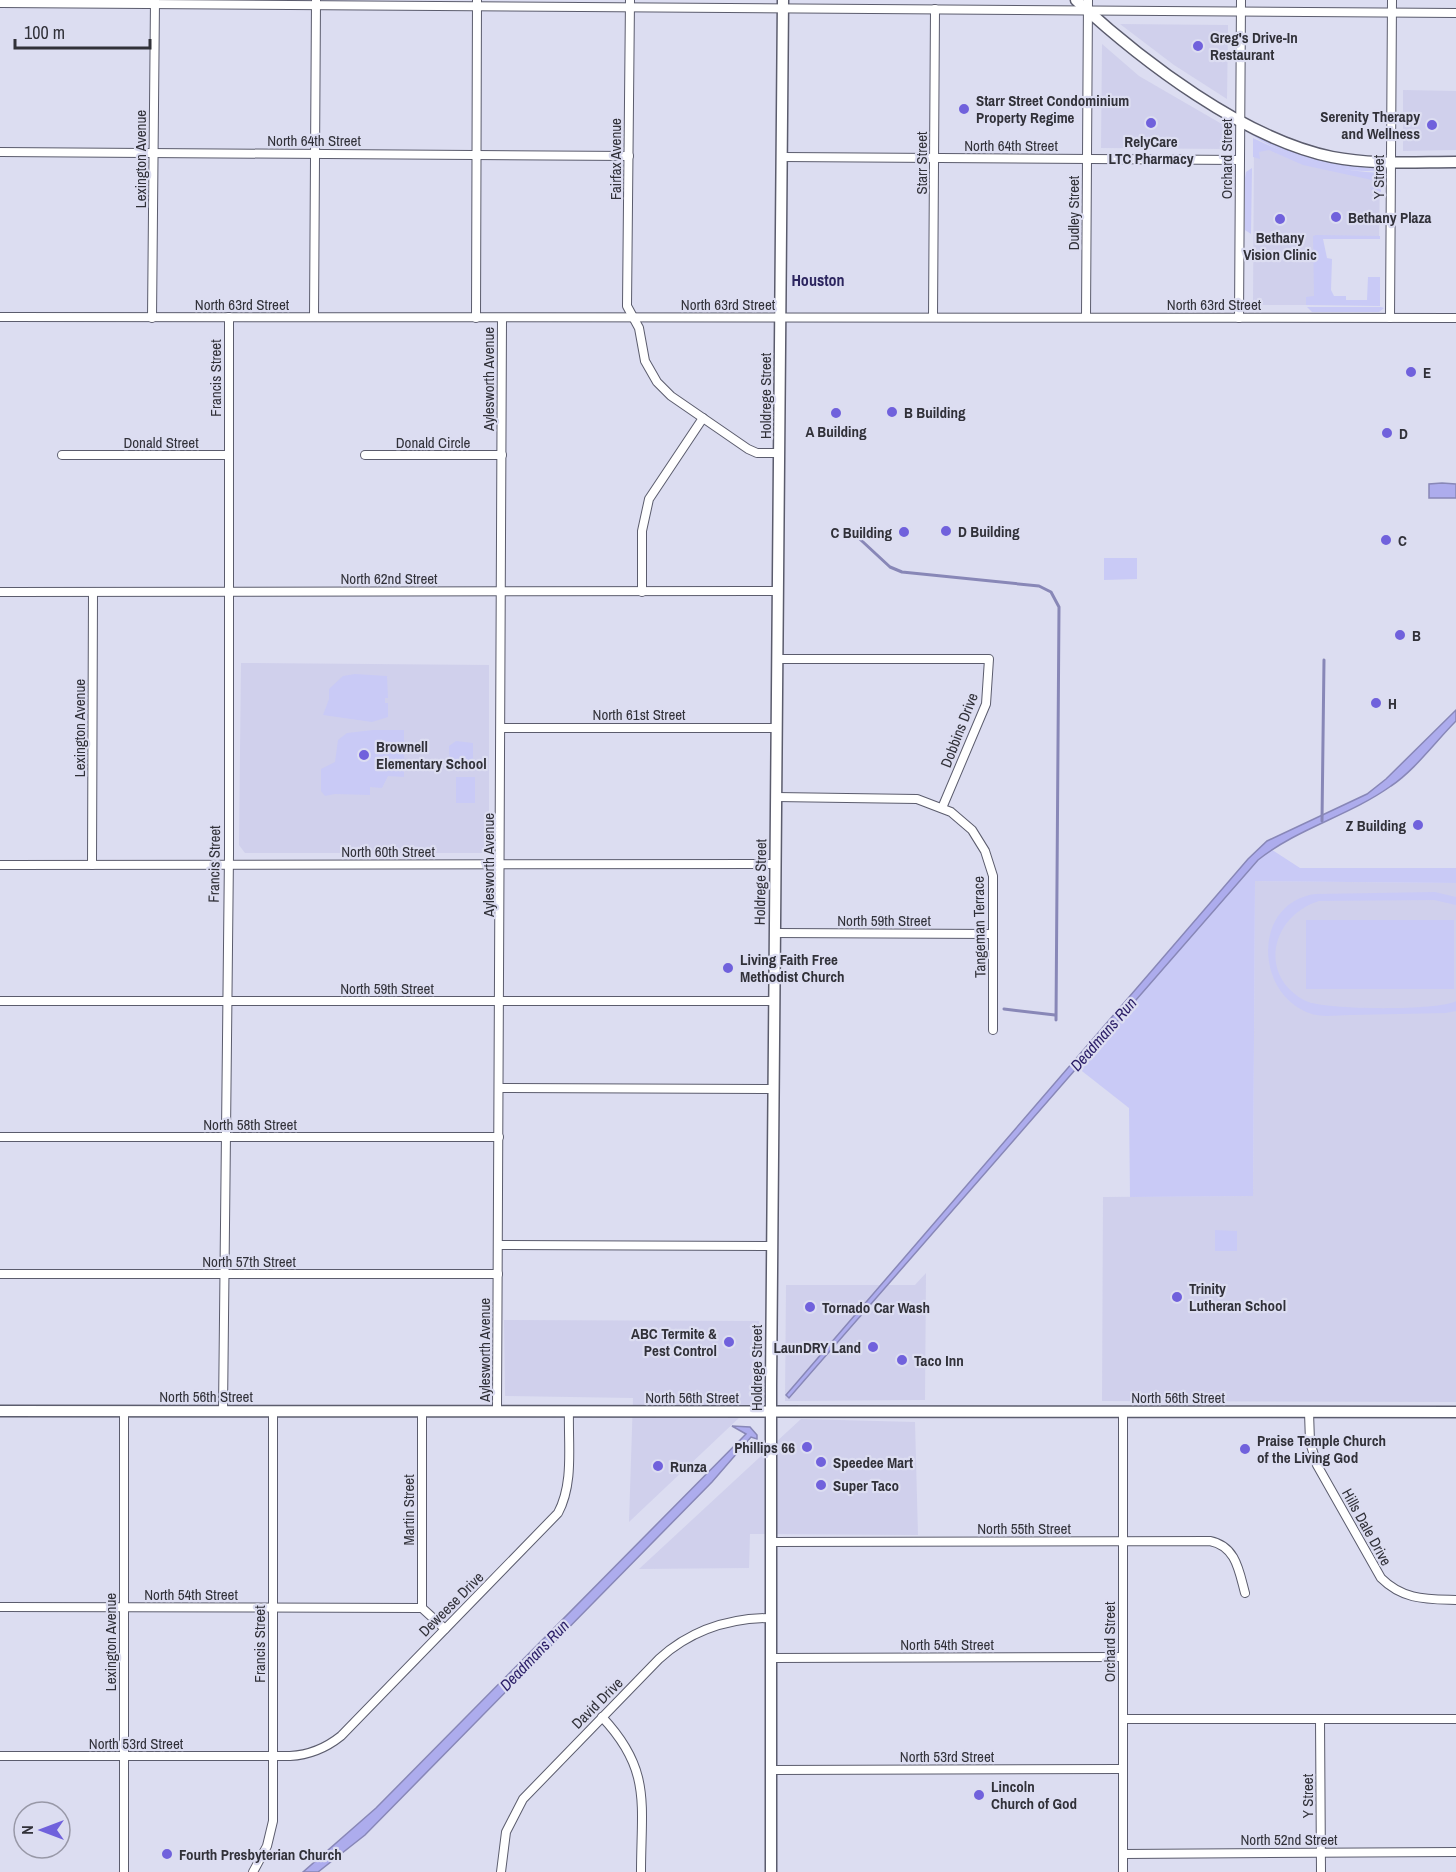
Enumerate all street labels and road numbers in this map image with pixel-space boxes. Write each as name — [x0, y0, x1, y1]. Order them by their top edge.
street label: Lexington Avenue — [130, 110, 151, 208]
street label: Fairfax Avenue — [605, 118, 626, 200]
street label: Orchard Street — [1216, 118, 1237, 199]
street label: North 64th Street — [267, 130, 361, 151]
street label: Starr Street — [911, 131, 932, 194]
street label: North 64th Street — [964, 135, 1058, 156]
street label: Y Street — [1368, 154, 1389, 199]
street label: Dudley Street — [1063, 175, 1084, 250]
street label: North 63rd Street — [195, 294, 290, 315]
street label: North 63rd Street — [681, 294, 776, 315]
street label: North 63rd Street — [1167, 294, 1262, 315]
street label: Aylesworth Avenue — [478, 327, 499, 432]
street label: Francis Street — [205, 339, 226, 417]
street label: Holdrege Street — [755, 352, 776, 439]
street label: Donald Street — [123, 432, 199, 453]
street label: Donald Circle — [396, 432, 470, 453]
street label: North 62nd Street — [340, 568, 438, 589]
street label: Lexington Avenue — [69, 679, 90, 777]
street label: Dobbins Drive — [935, 689, 983, 770]
street label: North 61st Street — [593, 704, 686, 725]
street label: Aylesworth Avenue — [478, 813, 499, 918]
street label: Francis Street — [203, 825, 225, 903]
street label: Holdrege Street — [749, 838, 771, 925]
street label: North 60th Street — [341, 841, 435, 862]
street label: Tangeman Terrace — [968, 876, 990, 978]
street label: North 59th Street — [837, 910, 931, 931]
street label: North 59th Street — [340, 978, 434, 999]
street label: North 58th Street — [203, 1114, 297, 1135]
street label: North 57th Street — [202, 1251, 296, 1272]
street label: Aylesworth Avenue — [474, 1298, 495, 1403]
street label: Holdrege Street — [746, 1324, 767, 1411]
street label: North 56th Street — [159, 1386, 253, 1407]
street label: North 56th Street — [645, 1387, 739, 1408]
street label: North 56th Street — [1131, 1387, 1225, 1408]
street label: Martin Street — [398, 1474, 419, 1546]
street label: Hills Dale Drive — [1337, 1485, 1397, 1570]
street label: North 55th Street — [977, 1518, 1071, 1539]
street label: Deweese Drive — [414, 1567, 488, 1641]
street label: North 54th Street — [144, 1584, 238, 1605]
street label: Lexington Avenue — [100, 1593, 121, 1691]
street label: Orchard Street — [1099, 1601, 1120, 1682]
street label: Francis Street — [249, 1605, 270, 1683]
street label: North 54th Street — [900, 1634, 994, 1655]
street label: David Drive — [567, 1673, 627, 1733]
street label: North 53rd Street — [89, 1733, 184, 1754]
street label: North 53rd Street — [900, 1746, 995, 1767]
street label: Y Street — [1297, 1773, 1318, 1818]
street label: North 52nd Street — [1240, 1829, 1338, 1850]

